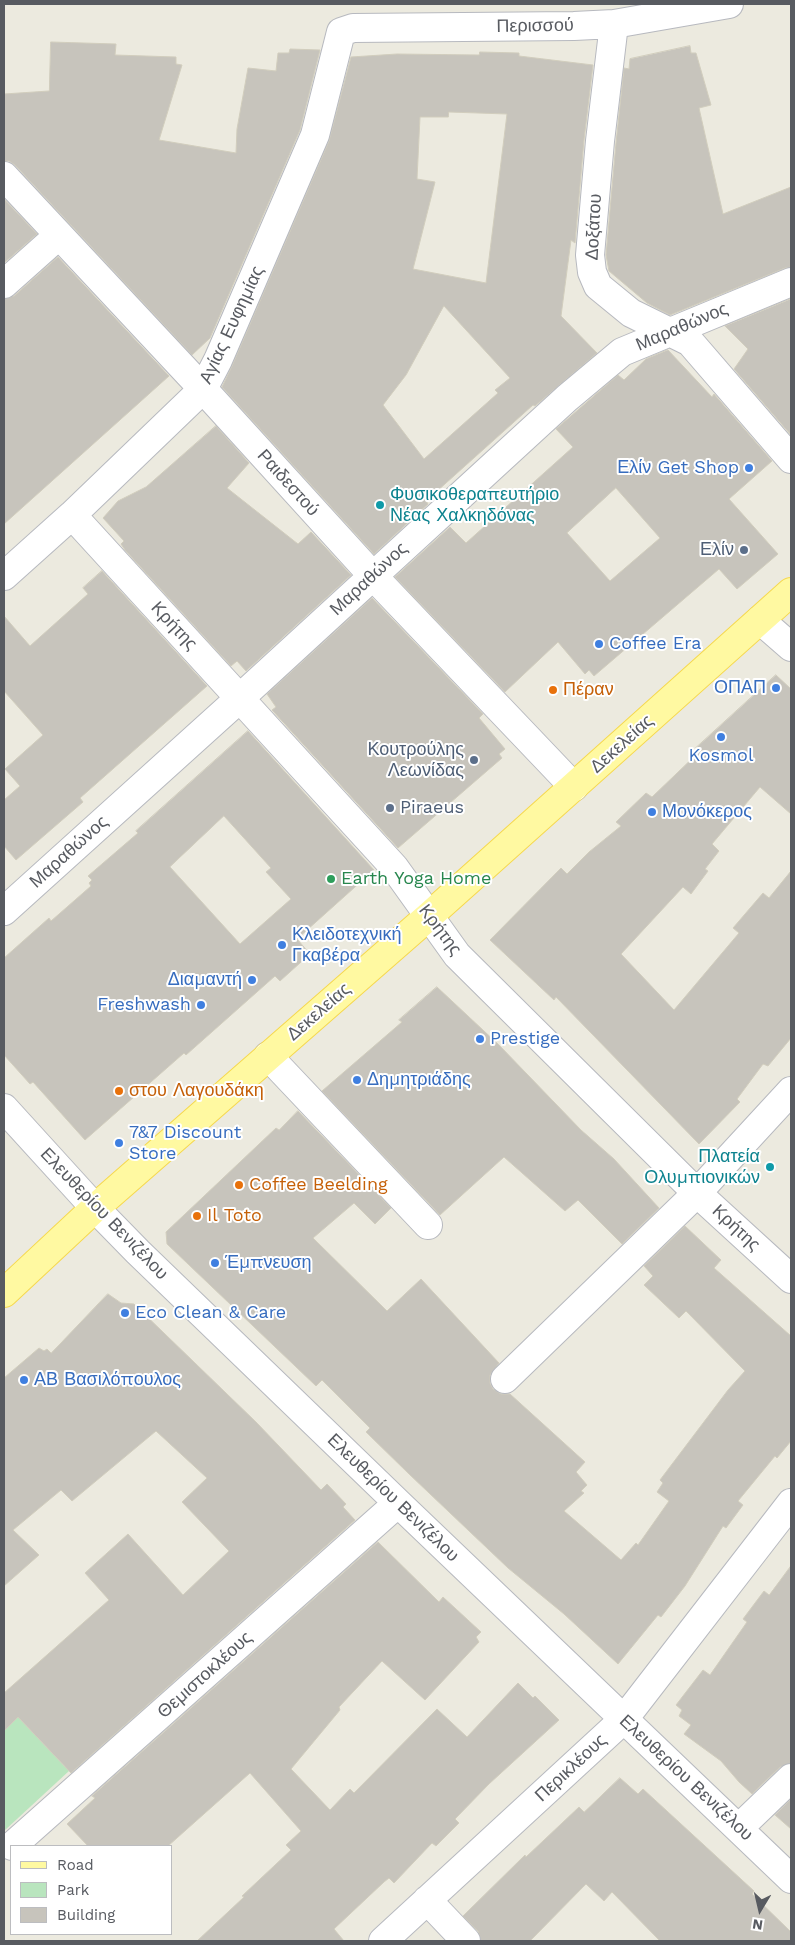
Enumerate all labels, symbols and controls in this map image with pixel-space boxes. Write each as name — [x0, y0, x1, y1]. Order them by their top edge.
street label: Περισσού — [496, 15, 574, 37]
street label: Δοξάτου — [581, 193, 607, 261]
street label: Αγίας Ευφημίας — [195, 263, 269, 387]
street label: Μαραθώνος — [633, 298, 731, 356]
street label: Ραιδεστού — [252, 445, 324, 521]
place label: Ελίν Get Shop — [617, 457, 739, 479]
marker: Ελίν Get Shop — [743, 462, 755, 474]
place label: Φυσικοθεραπευτήριο Νέας Χαλκηδόνας — [390, 484, 559, 526]
marker: Φυσικοθεραπευτήριο Νέας Χαλκηδόνας — [374, 499, 386, 511]
street label: Μαραθώνος — [326, 538, 412, 620]
place label: Ελίν — [700, 539, 734, 561]
marker: Ελίν — [738, 544, 750, 556]
street label: Κρήτης — [146, 597, 202, 655]
place label: Coffee Era — [609, 633, 702, 655]
marker: Coffee Era — [593, 638, 605, 650]
place label: ΟΠΑΠ — [714, 677, 766, 699]
place label: Πέραν — [563, 679, 614, 701]
marker: ΟΠΑΠ — [770, 682, 782, 694]
marker: Πέραν — [547, 684, 559, 696]
street label: Δεκελείας — [586, 710, 658, 778]
marker: Kosmol — [715, 731, 727, 743]
place label: Κουτρούλης Λεωνίδας — [367, 739, 464, 782]
place label: Kosmol — [689, 745, 753, 767]
marker: Κουτρούλης Λεωνίδας — [468, 754, 480, 766]
place label: Piraeus — [400, 797, 464, 819]
place label: Μονόκερος — [662, 801, 752, 823]
marker: Piraeus — [384, 802, 396, 814]
marker: Μονόκερος — [646, 806, 658, 818]
street label: Μαραθώνος — [25, 811, 113, 893]
place label: Earth Yoga Home — [341, 868, 491, 890]
marker: Earth Yoga Home — [325, 873, 337, 885]
street label: Κρήτης — [414, 900, 466, 960]
place label: Κλειδοτεχνική Γκαβέρα — [292, 924, 401, 966]
marker: Κλειδοτεχνική Γκαβέρα — [276, 939, 288, 951]
place label: Διαμαντή — [168, 969, 242, 991]
marker: Διαμαντή — [246, 974, 258, 986]
street label: Δεκελείας — [283, 979, 355, 1045]
place label: Freshwash — [97, 994, 191, 1016]
marker: Freshwash — [195, 999, 207, 1011]
place label: Prestige — [490, 1028, 560, 1050]
marker: Prestige — [474, 1033, 486, 1045]
place label: Δημητριάδης — [367, 1069, 471, 1091]
marker: Δημητριάδης — [351, 1074, 363, 1086]
place label: στου Λαγουδάκη — [129, 1080, 264, 1102]
marker: στου Λαγουδάκη — [113, 1085, 125, 1097]
place label: 7&7 Discount Store — [129, 1122, 241, 1164]
marker: 7&7 Discount Store — [113, 1137, 125, 1149]
street label: Ελευθερίου Βενιζέλου — [36, 1144, 172, 1284]
place label: Πλατεία Ολυμπιονικών — [644, 1146, 760, 1188]
marker: Πλατεία Ολυμπιονικών — [764, 1161, 776, 1173]
place label: Coffee Beelding — [249, 1174, 388, 1196]
marker: Coffee Beelding — [233, 1179, 245, 1191]
street label: Κρήτης — [707, 1200, 765, 1256]
place label: Il Toto — [207, 1205, 262, 1227]
marker: Il Toto — [191, 1210, 203, 1222]
place label: Έμπνευση — [225, 1252, 312, 1274]
marker: Έμπνευση — [209, 1257, 221, 1269]
place label: Eco Clean & Care — [135, 1302, 286, 1324]
marker: Eco Clean & Care — [119, 1307, 131, 1319]
place label: ΑΒ Βασιλόπουλος — [34, 1369, 181, 1391]
marker: ΑΒ Βασιλόπουλος — [18, 1374, 30, 1386]
street label: Ελευθερίου Βενιζέλου — [323, 1430, 463, 1566]
street label: Θεμιστοκλέους — [153, 1627, 257, 1723]
street label: Ελευθερίου Βενιζέλου — [615, 1711, 757, 1845]
street label: Περικλέους — [531, 1729, 611, 1807]
legend — [10, 1845, 172, 1935]
text: Road — [57, 1856, 94, 1874]
text: Park — [57, 1881, 89, 1899]
north arrow — [735, 1885, 785, 1935]
text: Building — [57, 1906, 115, 1924]
text: N — [751, 1916, 764, 1934]

